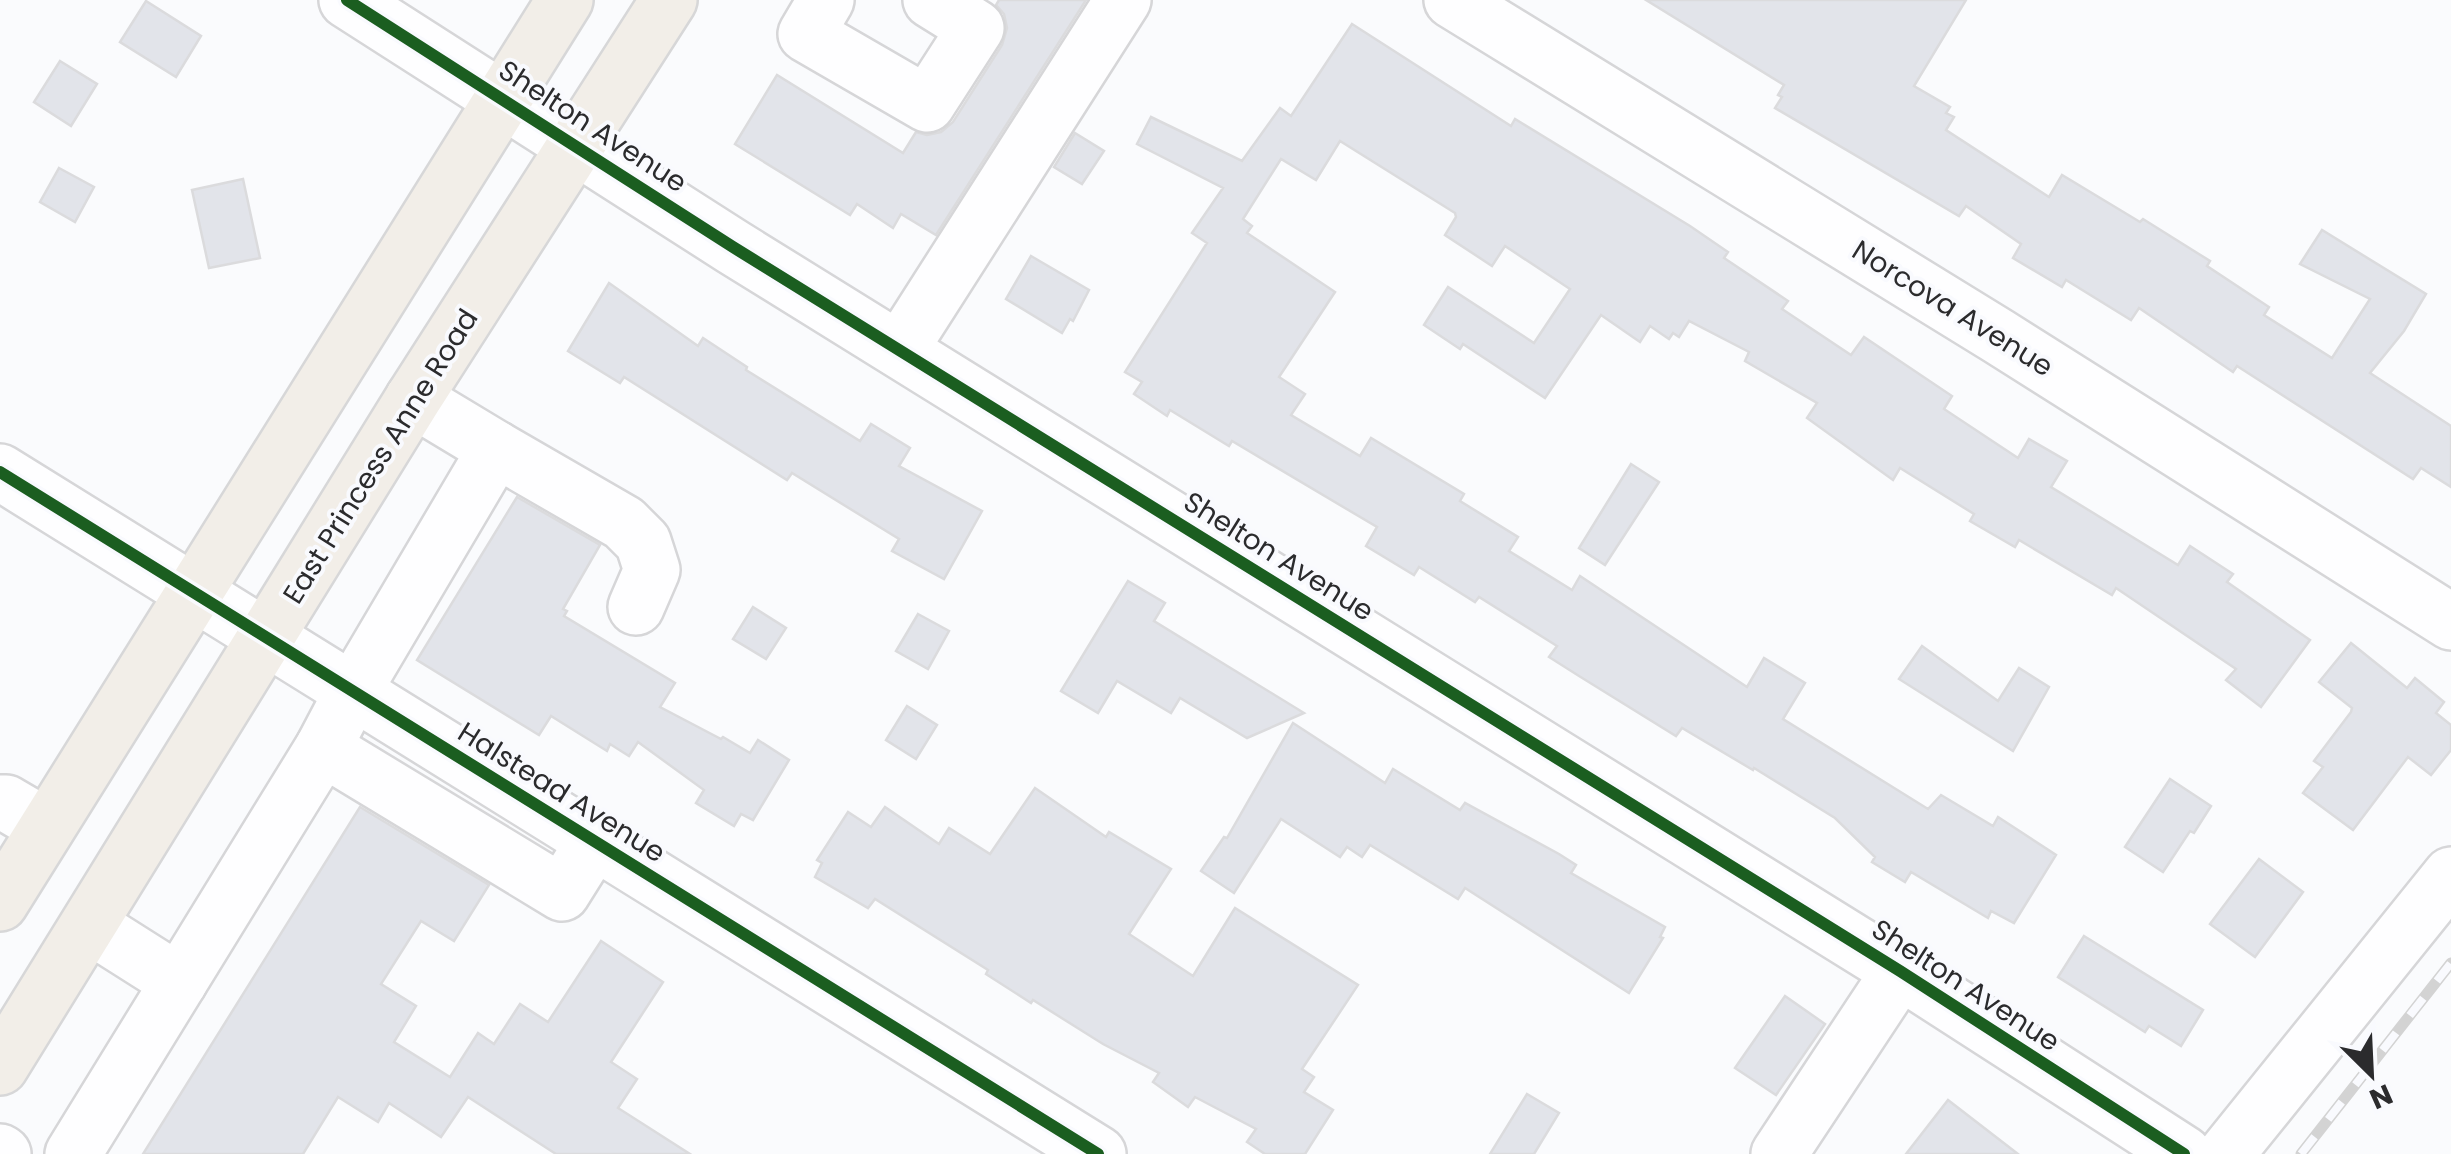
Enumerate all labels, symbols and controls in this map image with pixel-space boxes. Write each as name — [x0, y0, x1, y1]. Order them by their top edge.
street label: Shelton Avenue — [491, 51, 694, 202]
street label: Norcova Avenue — [1845, 231, 2061, 386]
street label: East Princess Anne Road — [274, 302, 487, 611]
street label: Shelton Avenue — [1176, 482, 1381, 631]
street label: Halstead Avenue — [451, 713, 673, 872]
street label: Shelton Avenue — [1864, 910, 2067, 1061]
north arrow — [2321, 1024, 2421, 1124]
text: N — [2363, 1074, 2399, 1118]

